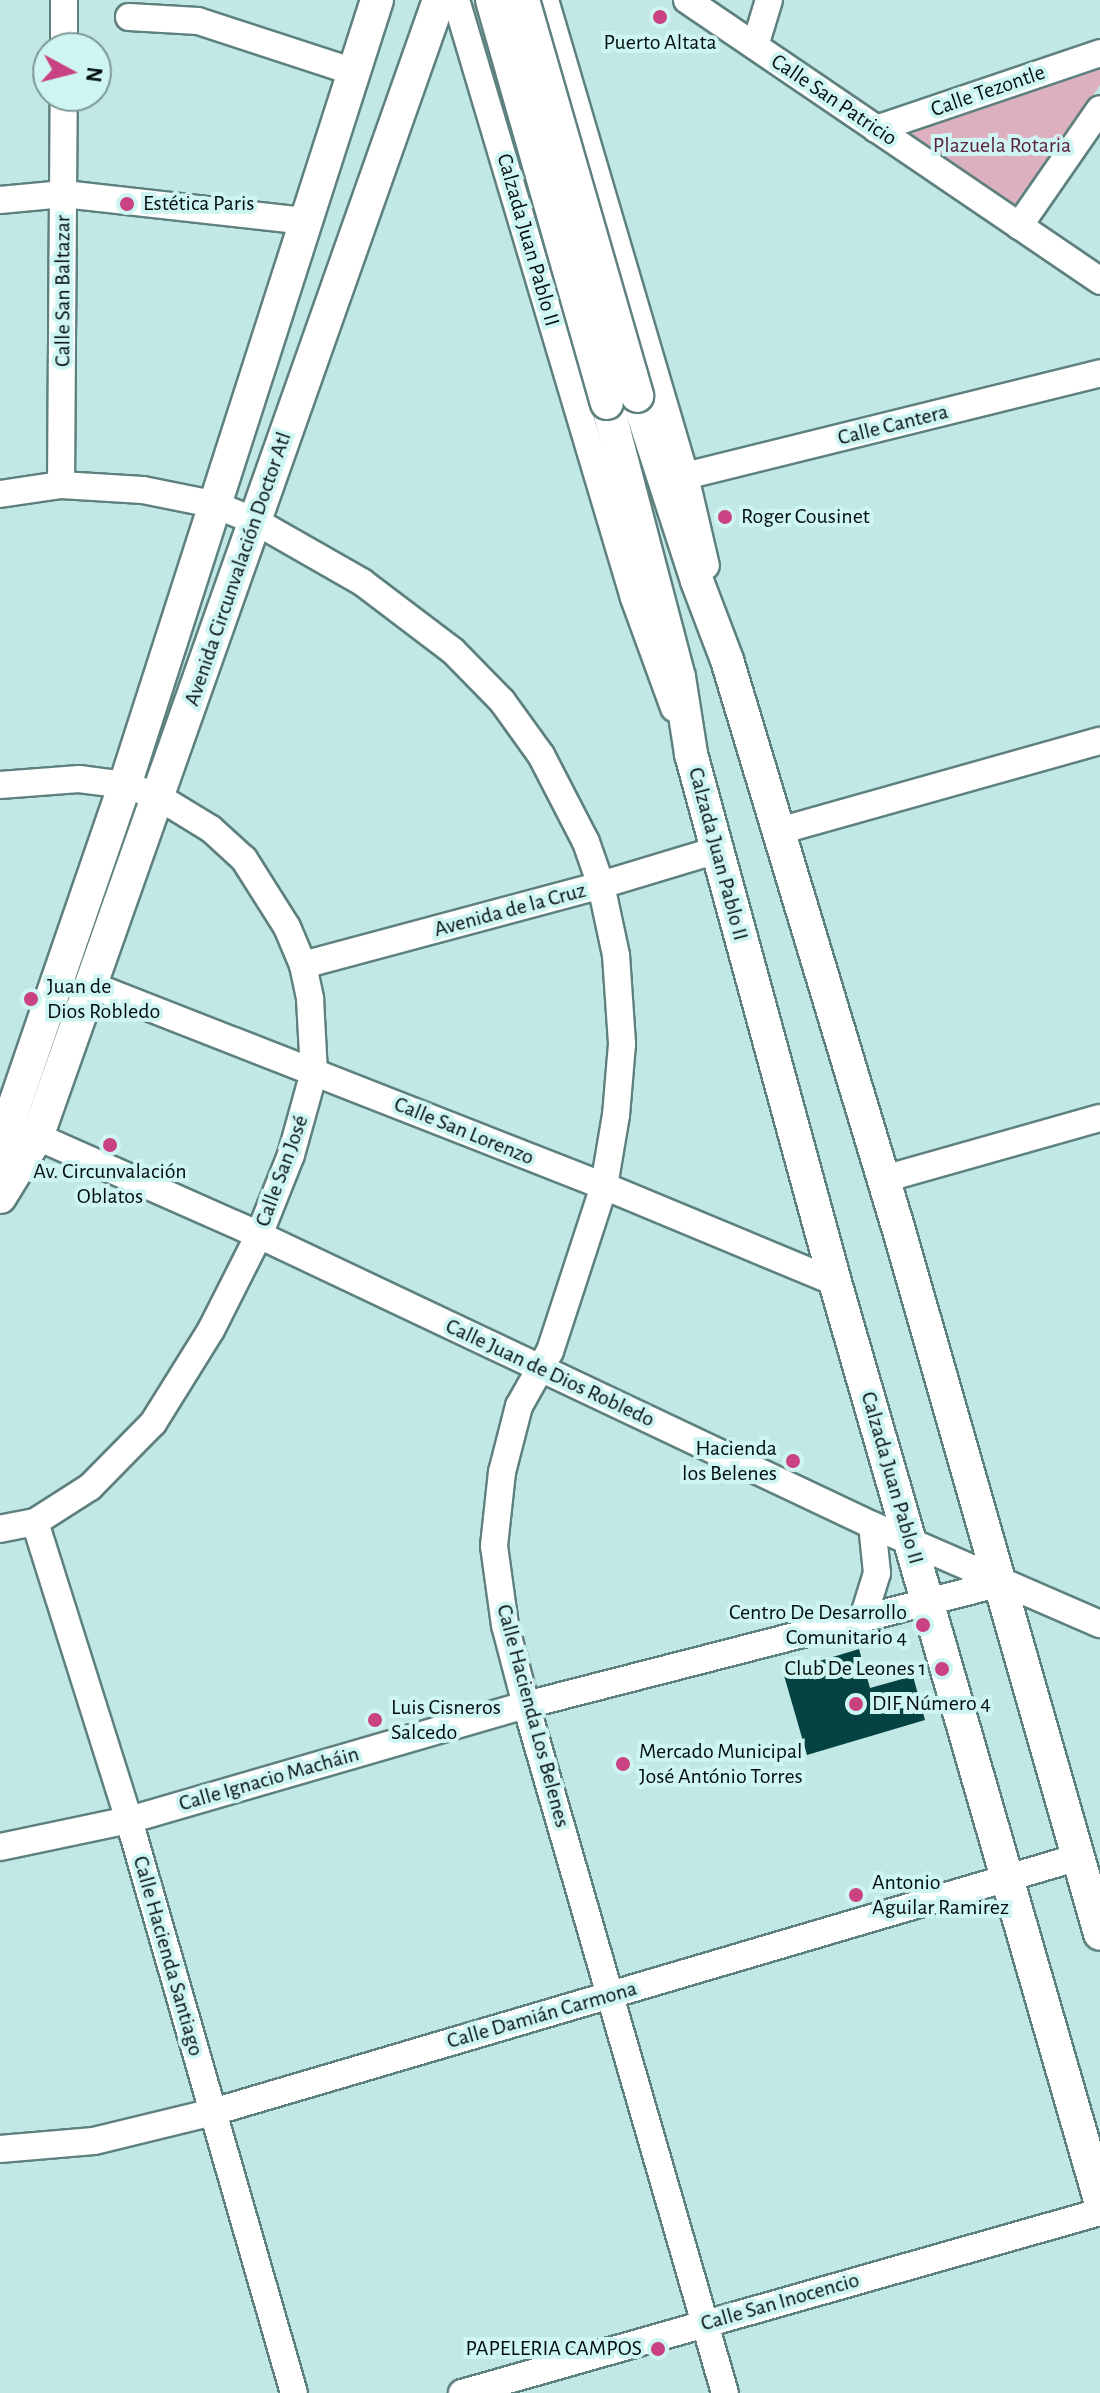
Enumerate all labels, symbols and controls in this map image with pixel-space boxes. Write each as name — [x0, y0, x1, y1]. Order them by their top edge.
marker: Puerto Altata — [651, 8, 669, 26]
place label: Puerto Altata — [603, 30, 717, 56]
north arrow — [32, 32, 112, 112]
street label: Calle San Patricio — [766, 48, 902, 152]
street label: Calle Tezontle — [927, 59, 1049, 123]
text: N — [82, 66, 106, 84]
park label: Plazuela Rotaria — [933, 133, 1071, 159]
street label: Calzada Juan Pablo II — [491, 151, 565, 329]
place label: Estética Paris — [143, 191, 254, 217]
marker: Estética Paris — [118, 195, 136, 213]
street label: Calle San Baltazar — [50, 215, 76, 367]
street label: Calle Cantera — [835, 399, 951, 451]
street label: Avenida Circunvalación Doctor Atl — [179, 429, 297, 709]
place label: Roger Cousinet — [741, 504, 870, 530]
marker: Roger Cousinet — [716, 508, 734, 526]
street label: Calzada Juan Pablo II — [682, 765, 754, 943]
street label: Avenida de la Cruz — [431, 877, 589, 943]
place label: Juan de Dios Robledo — [47, 973, 160, 1024]
marker: Juan de Dios Robledo — [22, 990, 40, 1008]
street label: Calle San Lorenzo — [390, 1091, 538, 1171]
street label: Calle San José — [250, 1112, 314, 1230]
marker: Av. Circunvalación Oblatos — [101, 1136, 119, 1154]
place label: Av. Circunvalación Oblatos — [33, 1158, 187, 1210]
street label: Calle Juan de Dios Robledo — [441, 1313, 659, 1433]
street label: Calzada Juan Pablo II — [855, 1389, 929, 1567]
place label: Hacienda los Belenes — [682, 1435, 777, 1486]
marker: Hacienda los Belenes — [784, 1452, 802, 1470]
place label: Centro De Desarrollo Comunitario 4 — [729, 1599, 907, 1650]
street label: Calle Hacienda Los Belenes — [491, 1602, 575, 1830]
marker: Centro De Desarrollo Comunitario 4 — [914, 1616, 932, 1634]
place label: Club De Leones 1 — [785, 1656, 926, 1682]
marker: Club De Leones 1 — [933, 1660, 951, 1678]
place label: DIF Número 4 — [872, 1691, 991, 1717]
place label: Luis Cisneros Salcedo — [391, 1694, 501, 1746]
marker: DIF Número 4 — [847, 1695, 865, 1713]
marker: Luis Cisneros Salcedo — [366, 1711, 384, 1729]
place label: Mercado Municipal José António Torres — [639, 1738, 803, 1790]
street label: Calle Ignacio Macháin — [176, 1741, 362, 1817]
marker: Mercado Municipal José António Torres — [614, 1755, 632, 1773]
street label: Calle Hacienda Santiago — [127, 1853, 209, 2059]
place label: Antonio Aguilar Ramirez — [872, 1869, 1009, 1920]
marker: Antonio Aguilar Ramirez — [847, 1886, 865, 1904]
street label: Calle Damián Carmona — [444, 1975, 640, 2055]
street label: Calle San Inocencio — [698, 2267, 862, 2337]
place label: PAPELERIA CAMPOS — [465, 2336, 642, 2362]
marker: PAPELERIA CAMPOS — [649, 2340, 667, 2358]

